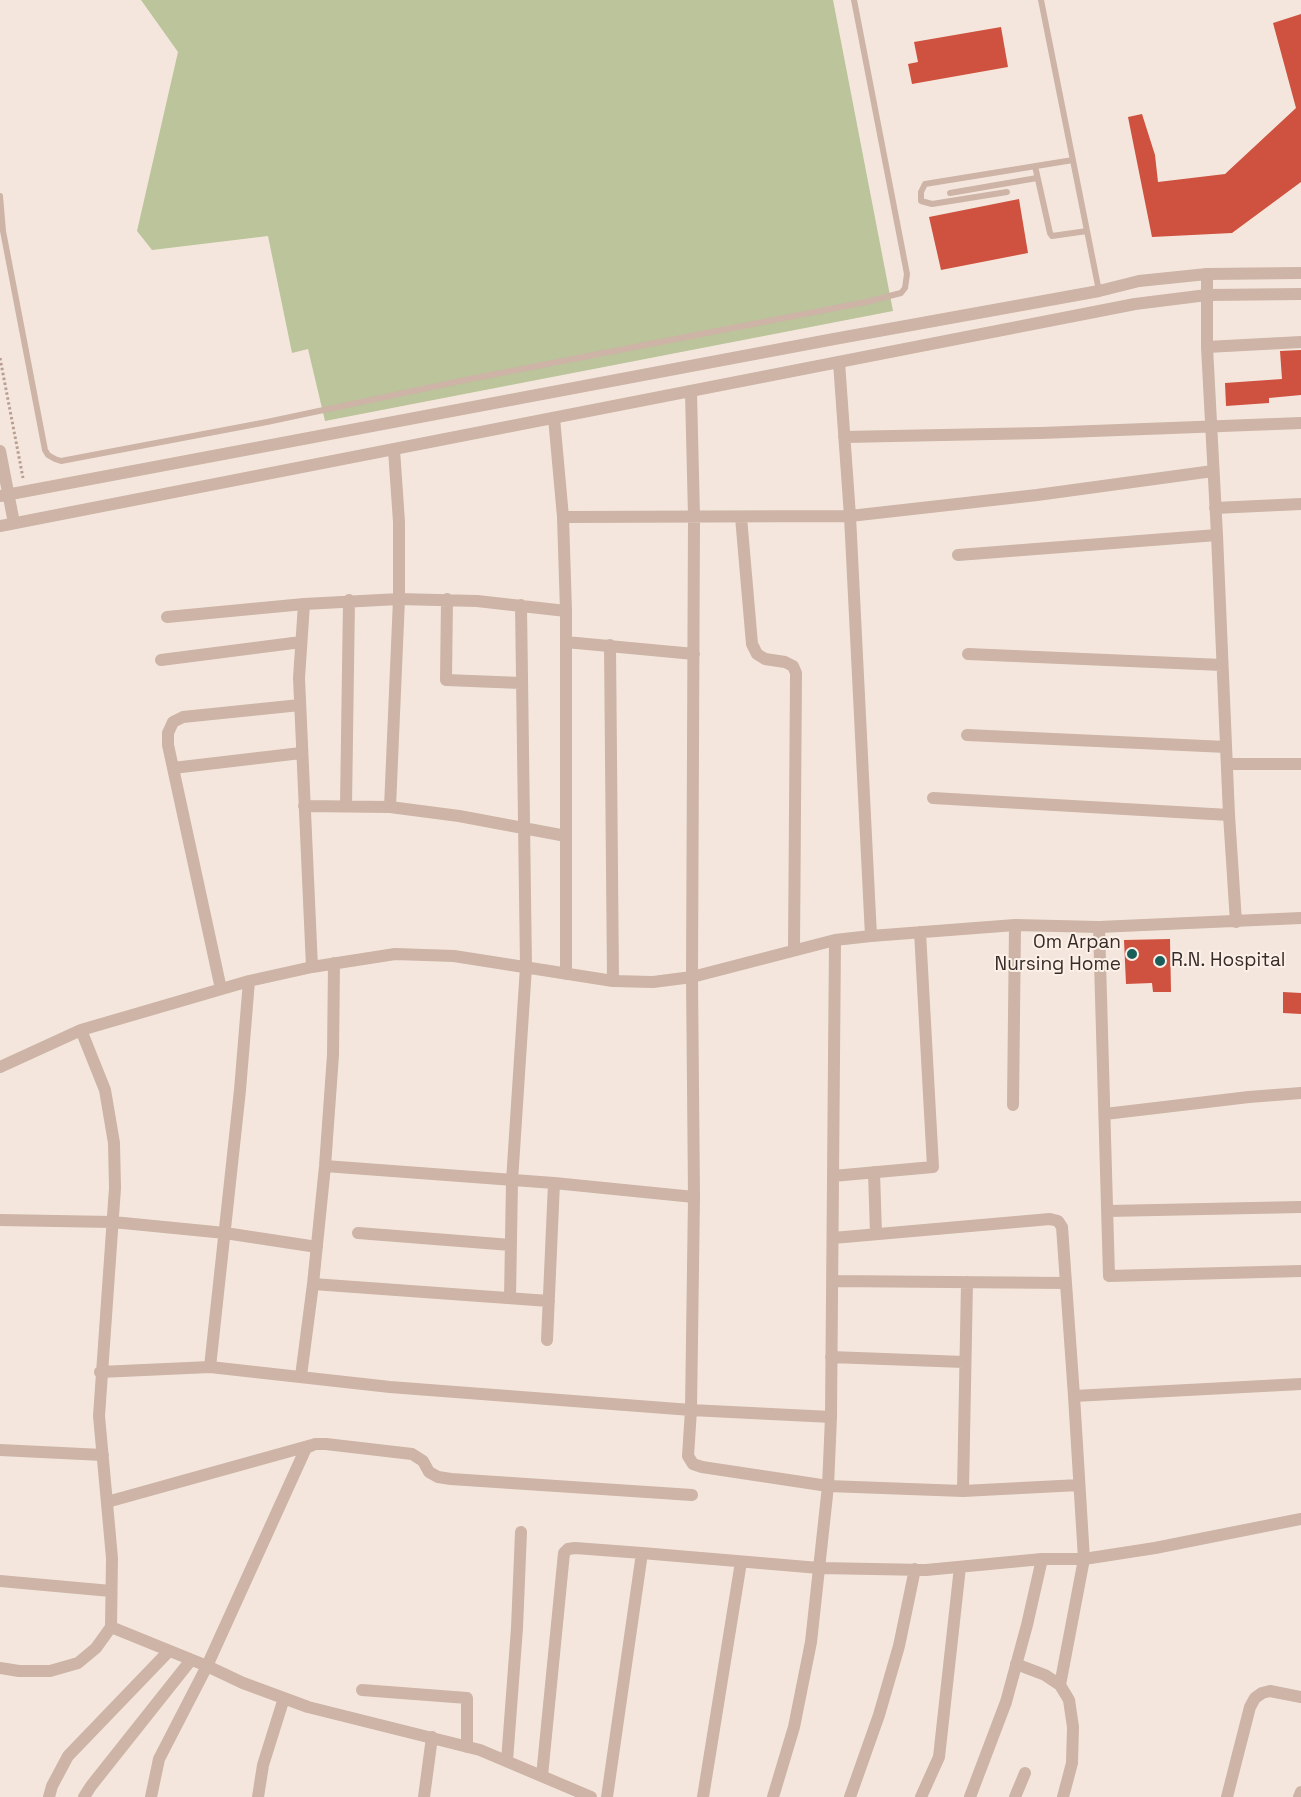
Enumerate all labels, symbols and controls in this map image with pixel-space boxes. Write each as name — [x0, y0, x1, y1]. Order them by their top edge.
place label: Om Arpan Nursing Home — [995, 932, 1121, 976]
marker: Om Arpan Nursing Home — [1125, 947, 1139, 961]
place label: R.N. Hospital — [1171, 950, 1285, 972]
marker: R.N. Hospital — [1153, 954, 1167, 968]

